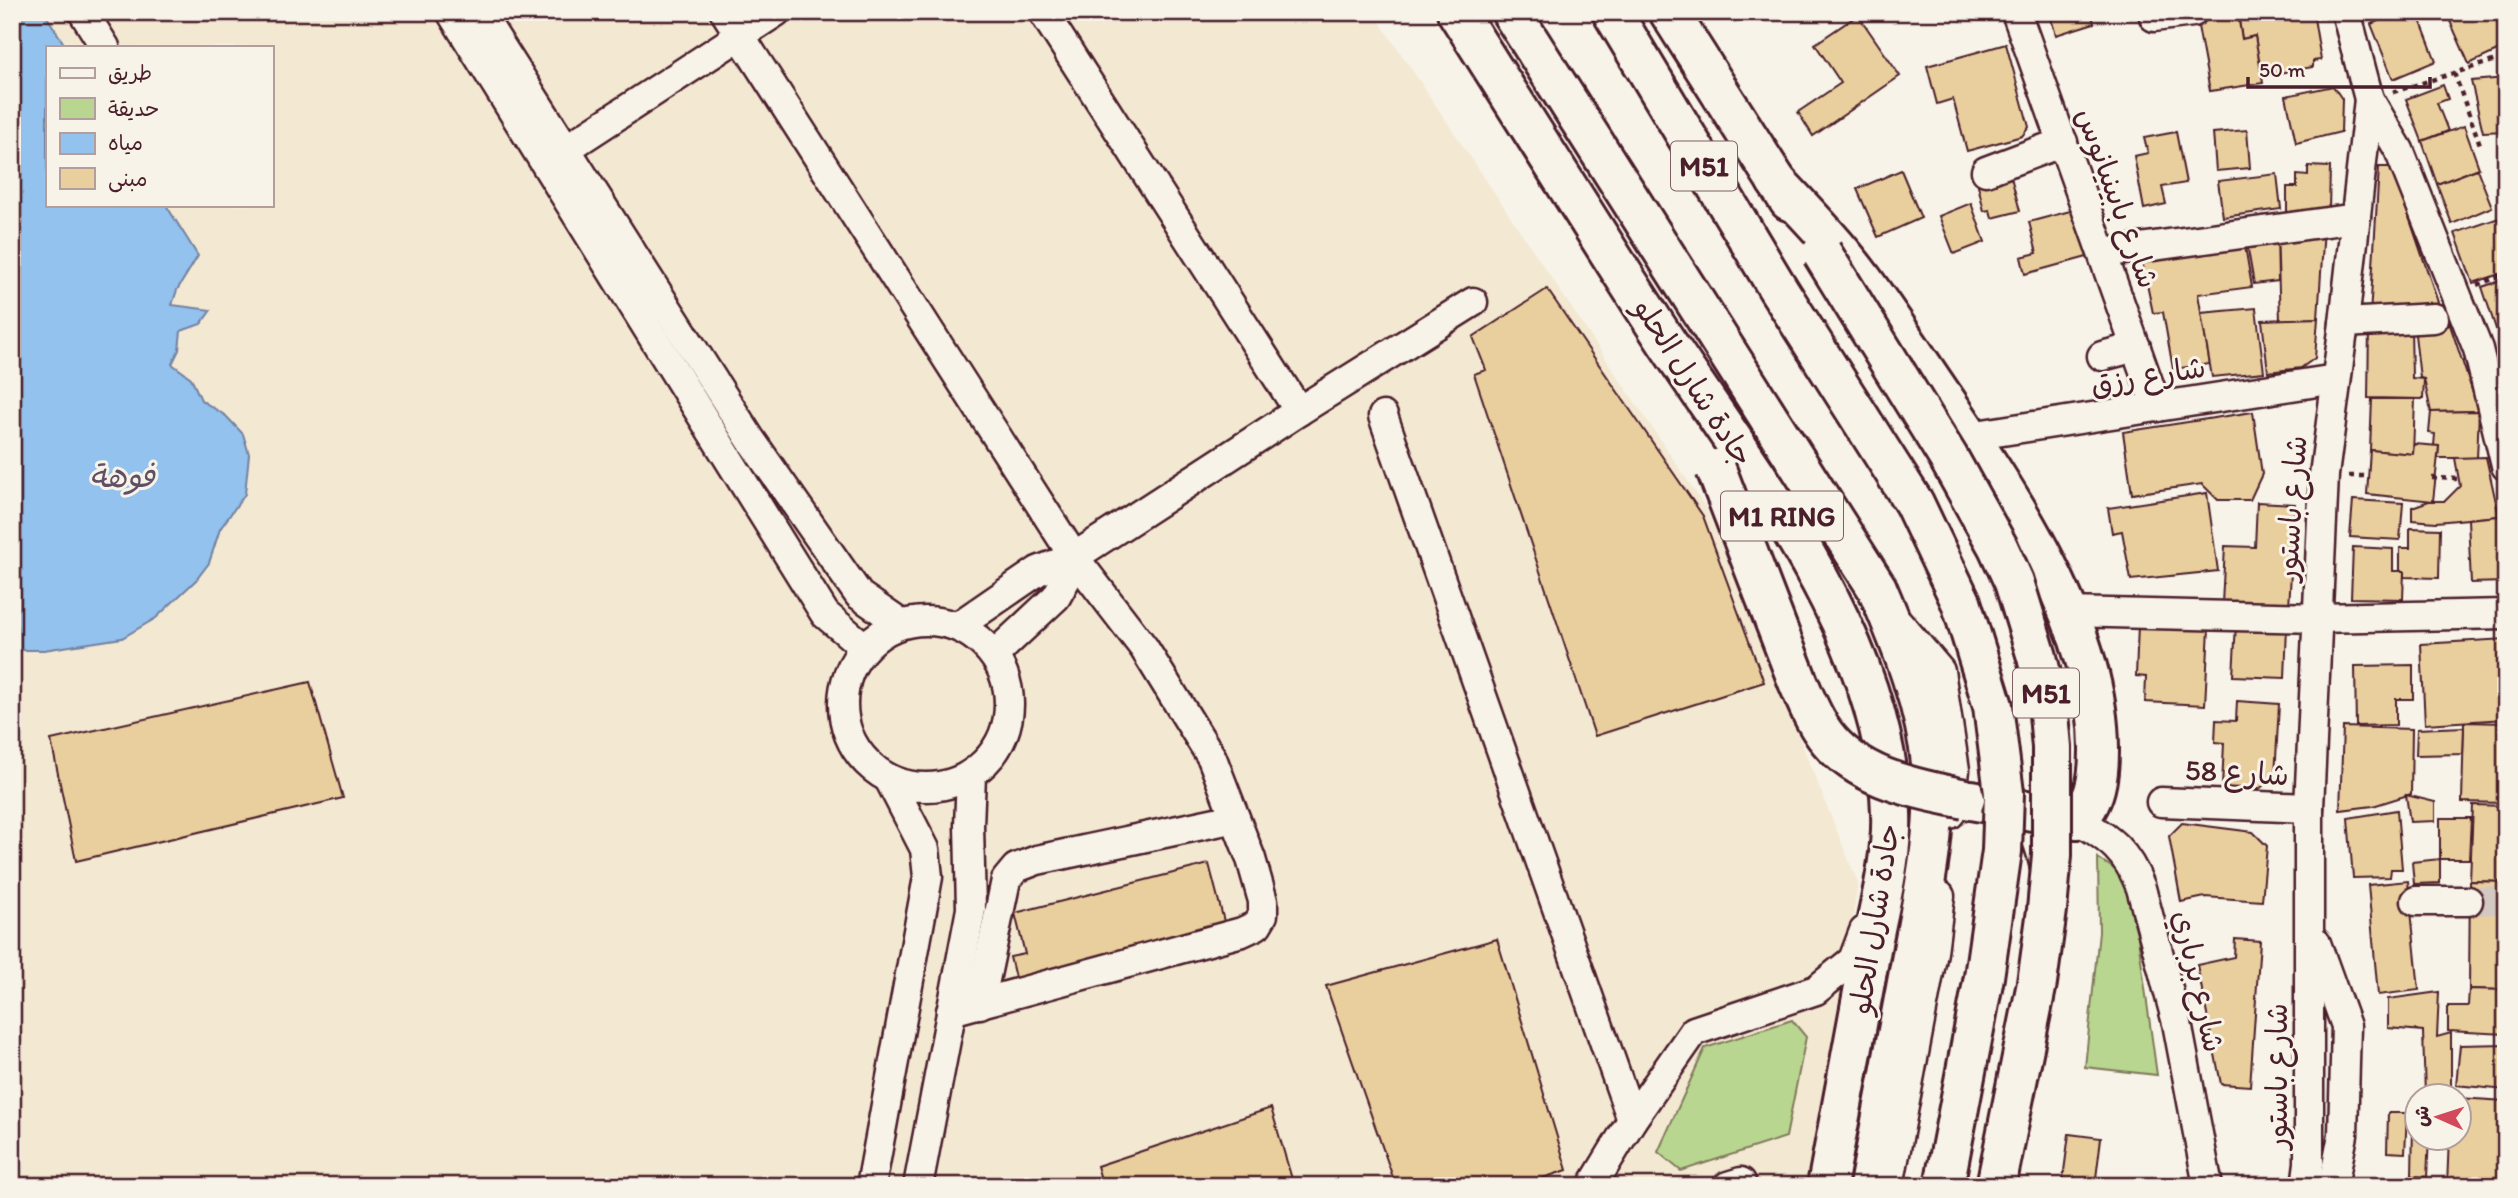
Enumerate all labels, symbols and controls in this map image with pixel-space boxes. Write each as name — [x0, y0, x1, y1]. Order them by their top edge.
legend — [46, 46, 273, 206]
scale bar — [2248, 46, 2430, 90]
text: 50 m — [2259, 57, 2306, 82]
text: طريق — [108, 60, 152, 85]
text: حديقة — [108, 96, 159, 121]
street label: شارع بابينيانوس — [2065, 103, 2168, 294]
text: مياه — [108, 130, 143, 155]
road number: M51 — [1671, 142, 1737, 190]
text: مبنى — [108, 166, 147, 193]
street label: جادة شارل الحلو — [1623, 289, 1762, 474]
street label: شارع رزق — [2088, 348, 2209, 405]
street label: شارع باستور — [2267, 434, 2318, 585]
water label: فوهة — [89, 457, 156, 495]
road number: M1 RING — [1721, 491, 1843, 540]
road number: M51 — [2013, 668, 2079, 718]
street label: شارع 58 — [2184, 751, 2290, 796]
street label: جادة شارل الحلو — [1840, 821, 1909, 1019]
street label: شارع برباري — [2162, 906, 2233, 1056]
street label: شارع باستور — [2258, 1003, 2298, 1152]
north arrow — [2402, 1082, 2472, 1152]
text: ش — [2409, 1105, 2434, 1127]

